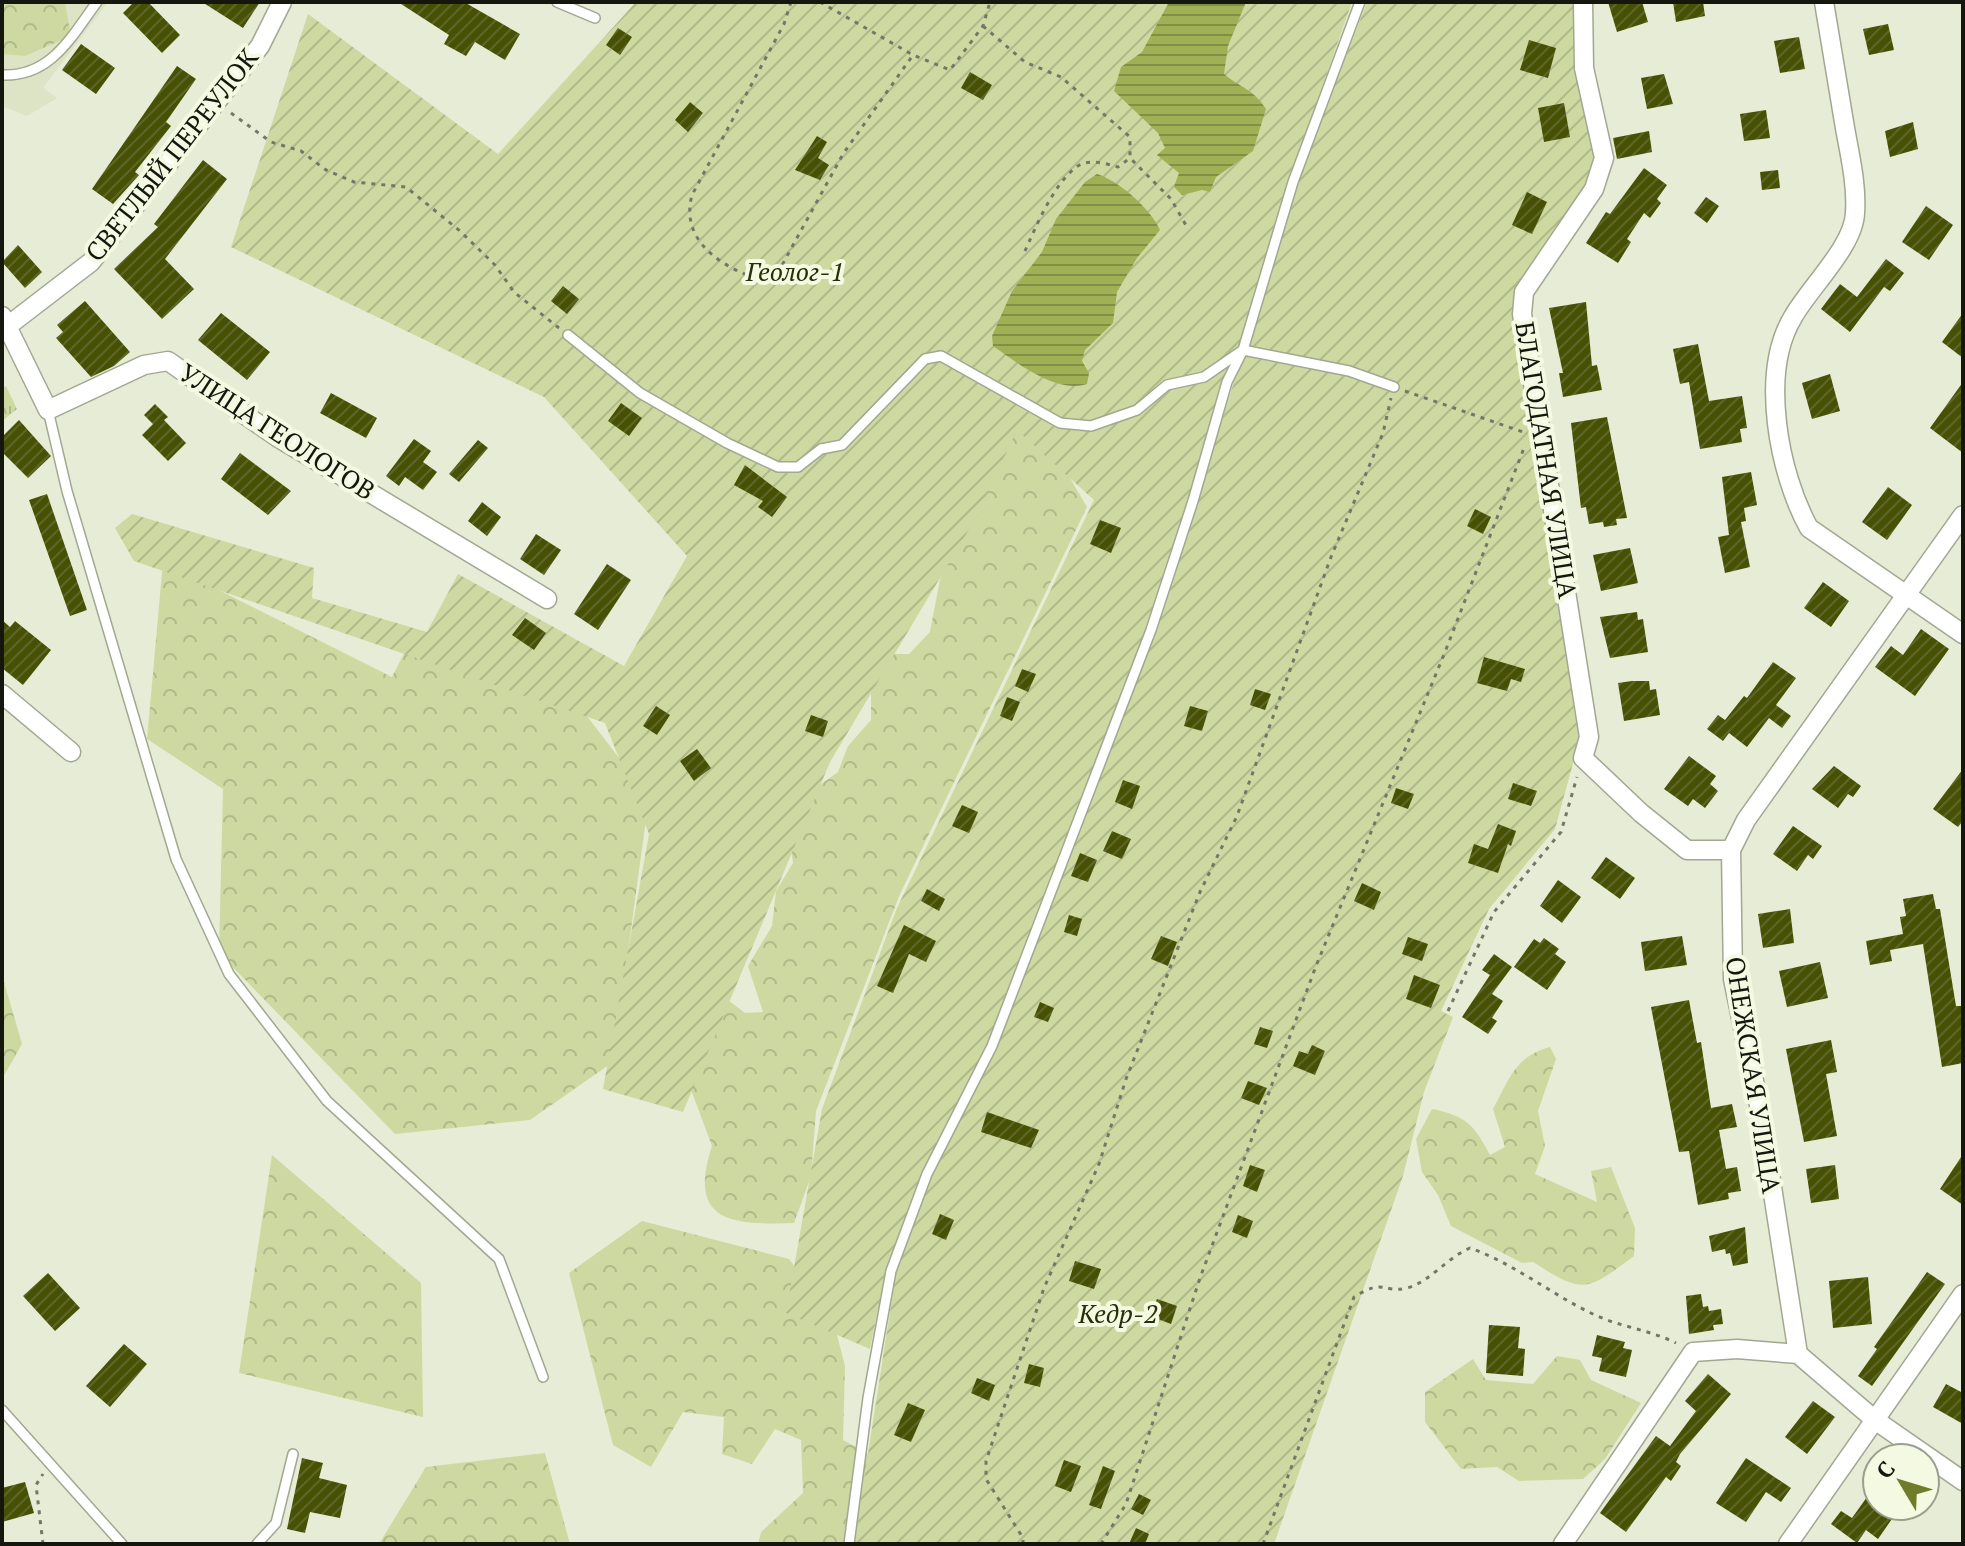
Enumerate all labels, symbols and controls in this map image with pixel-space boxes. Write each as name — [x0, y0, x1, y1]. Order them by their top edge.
street label: СВЕТЛЫЙ ПЕРЕУЛОК — [77, 41, 265, 268]
park label: Геолог-1 — [745, 254, 844, 288]
street label: БЛАГОДАТНАЯ УЛИЦА — [1508, 319, 1586, 601]
street label: УЛИЦА ГЕОЛОГОВ — [173, 355, 382, 507]
street label: ОНЕЖСКАЯ УЛИЦА — [1718, 954, 1790, 1196]
park label: Кедр-2 — [1077, 1296, 1158, 1330]
north arrow — [1861, 1442, 1941, 1522]
text: С — [1869, 1455, 1901, 1484]

